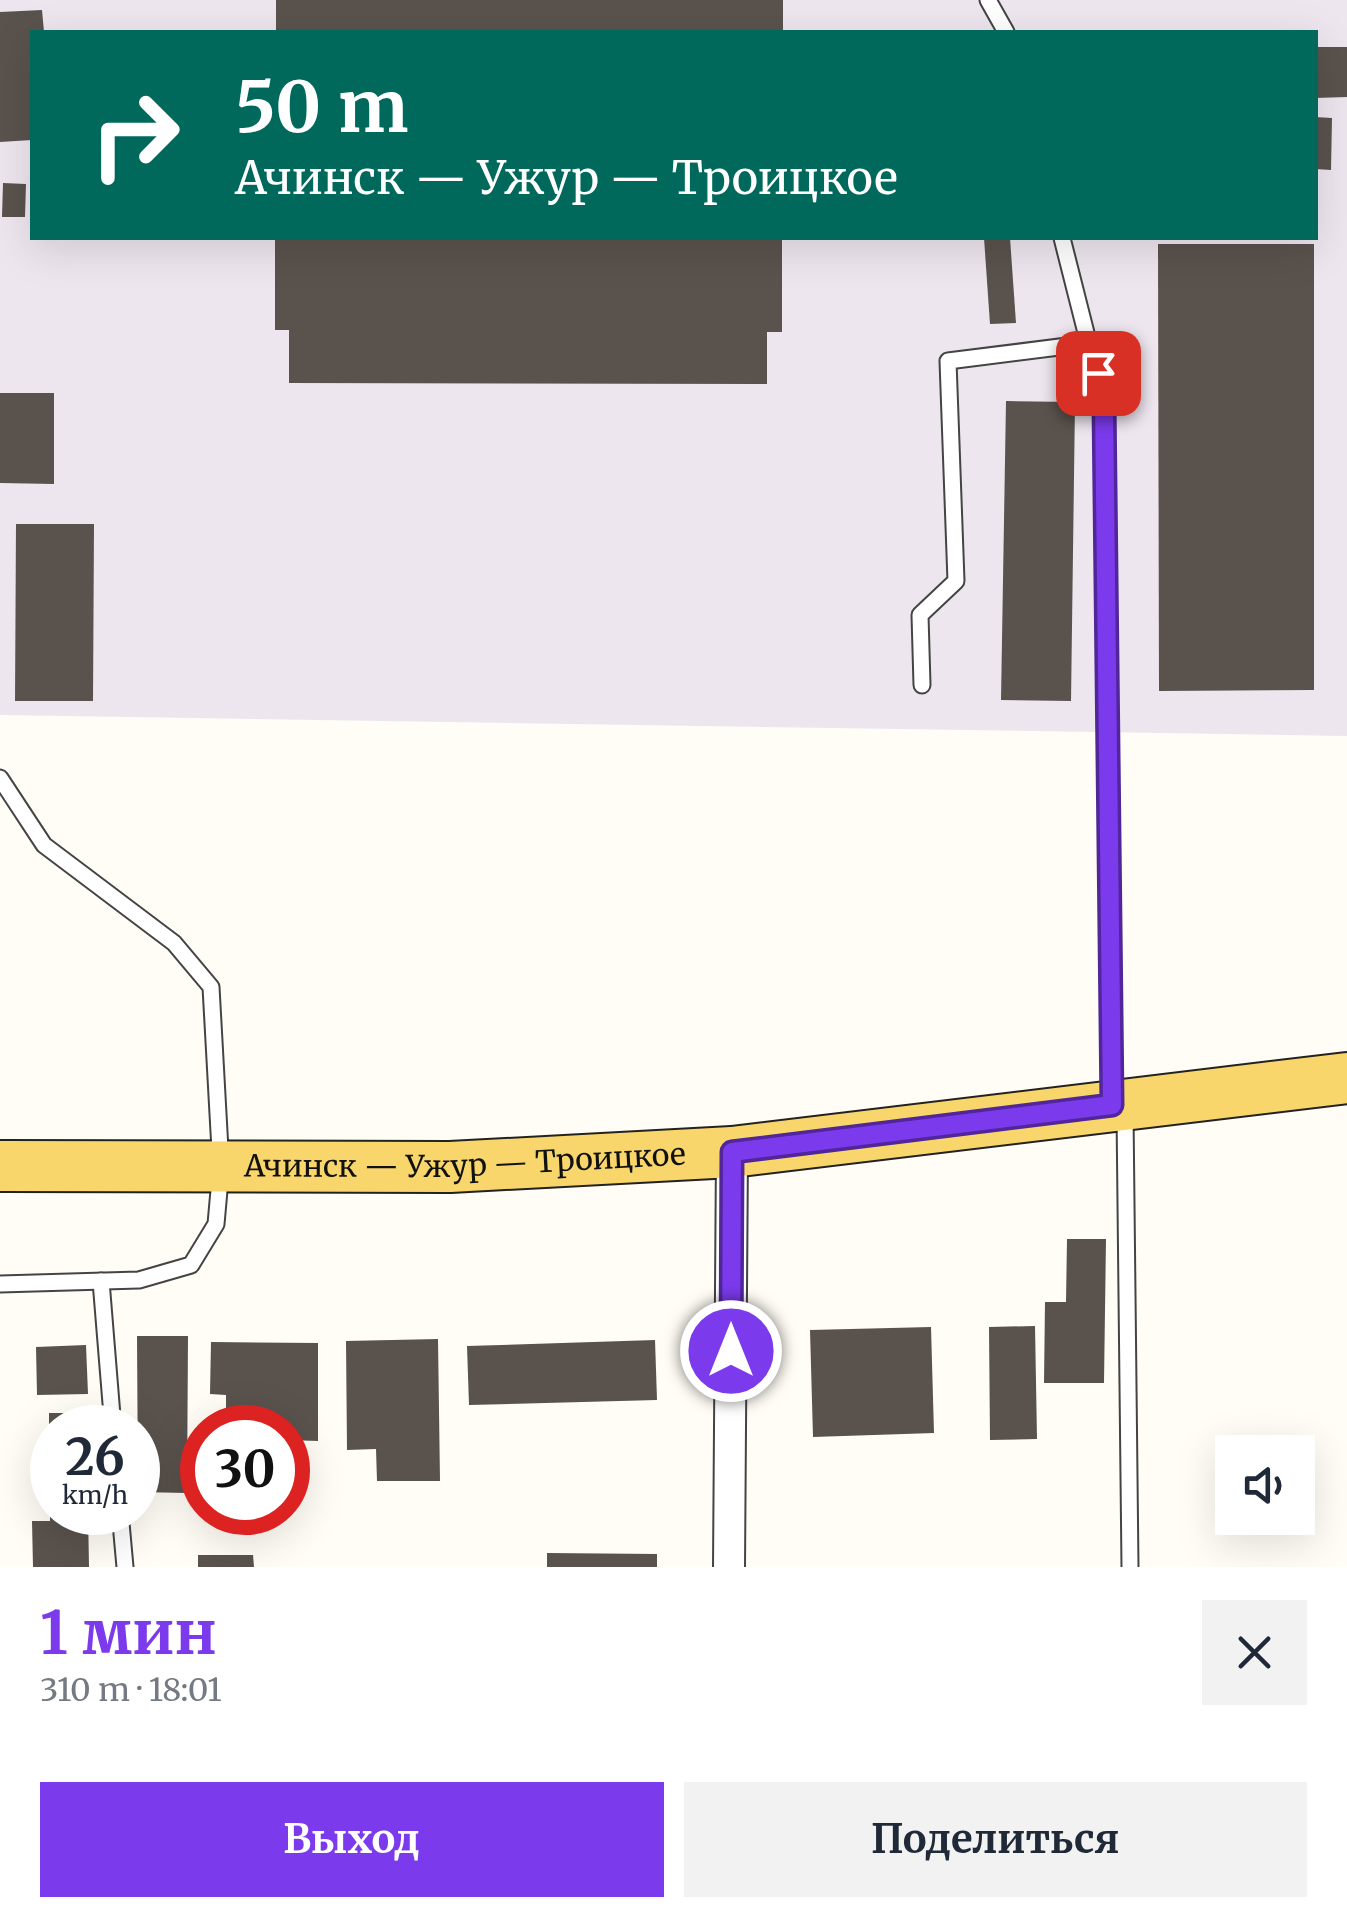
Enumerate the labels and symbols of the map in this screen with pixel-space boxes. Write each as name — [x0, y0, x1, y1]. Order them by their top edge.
pin — [1056, 331, 1141, 416]
street label: Ачинск — Ужур — Троицкое — [243, 1134, 687, 1185]
position arrow — [679, 1299, 783, 1403]
speed limit sign: 30 — [180, 1405, 310, 1535]

